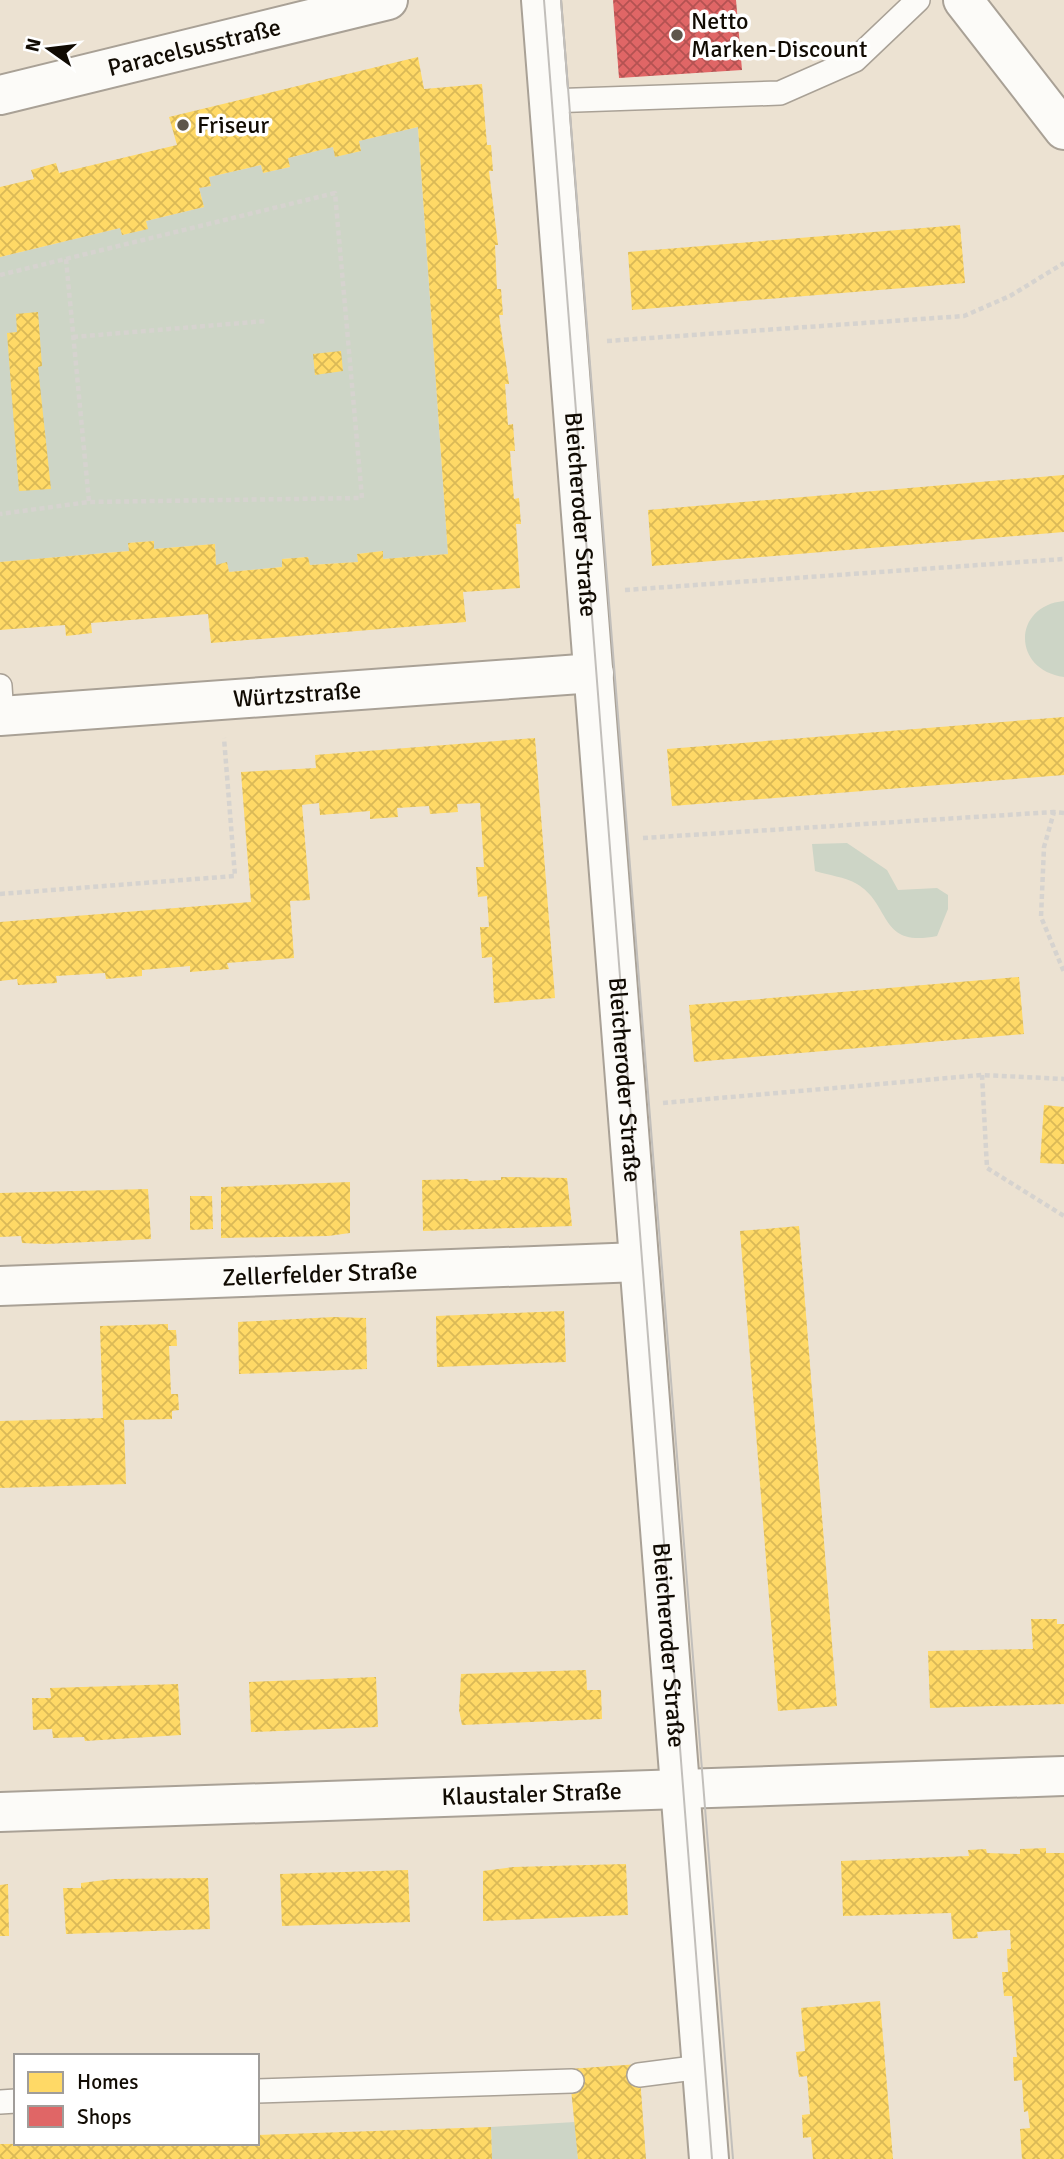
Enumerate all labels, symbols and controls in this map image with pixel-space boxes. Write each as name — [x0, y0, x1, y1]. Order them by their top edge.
place label: Netto Marken-Discount — [691, 6, 867, 64]
street label: Paracelsusstraße — [105, 12, 284, 83]
north arrow — [14, 14, 84, 84]
marker: Netto Marken-Discount — [669, 27, 685, 43]
text: N — [20, 36, 47, 54]
place label: Friseur — [197, 110, 269, 140]
marker: Friseur — [175, 117, 191, 133]
street label: Bleicheroder Straße — [558, 411, 604, 618]
street label: Würtzstraße — [232, 675, 362, 714]
street label: Bleicheroder Straße — [602, 976, 648, 1183]
street label: Zellerfelder Straße — [222, 1255, 418, 1293]
street label: Bleicheroder Straße — [646, 1541, 692, 1749]
street label: Klaustaler Straße — [441, 1776, 622, 1812]
legend — [14, 2054, 259, 2145]
text: Homes — [77, 2069, 139, 2095]
text: Shops — [77, 2104, 131, 2130]

